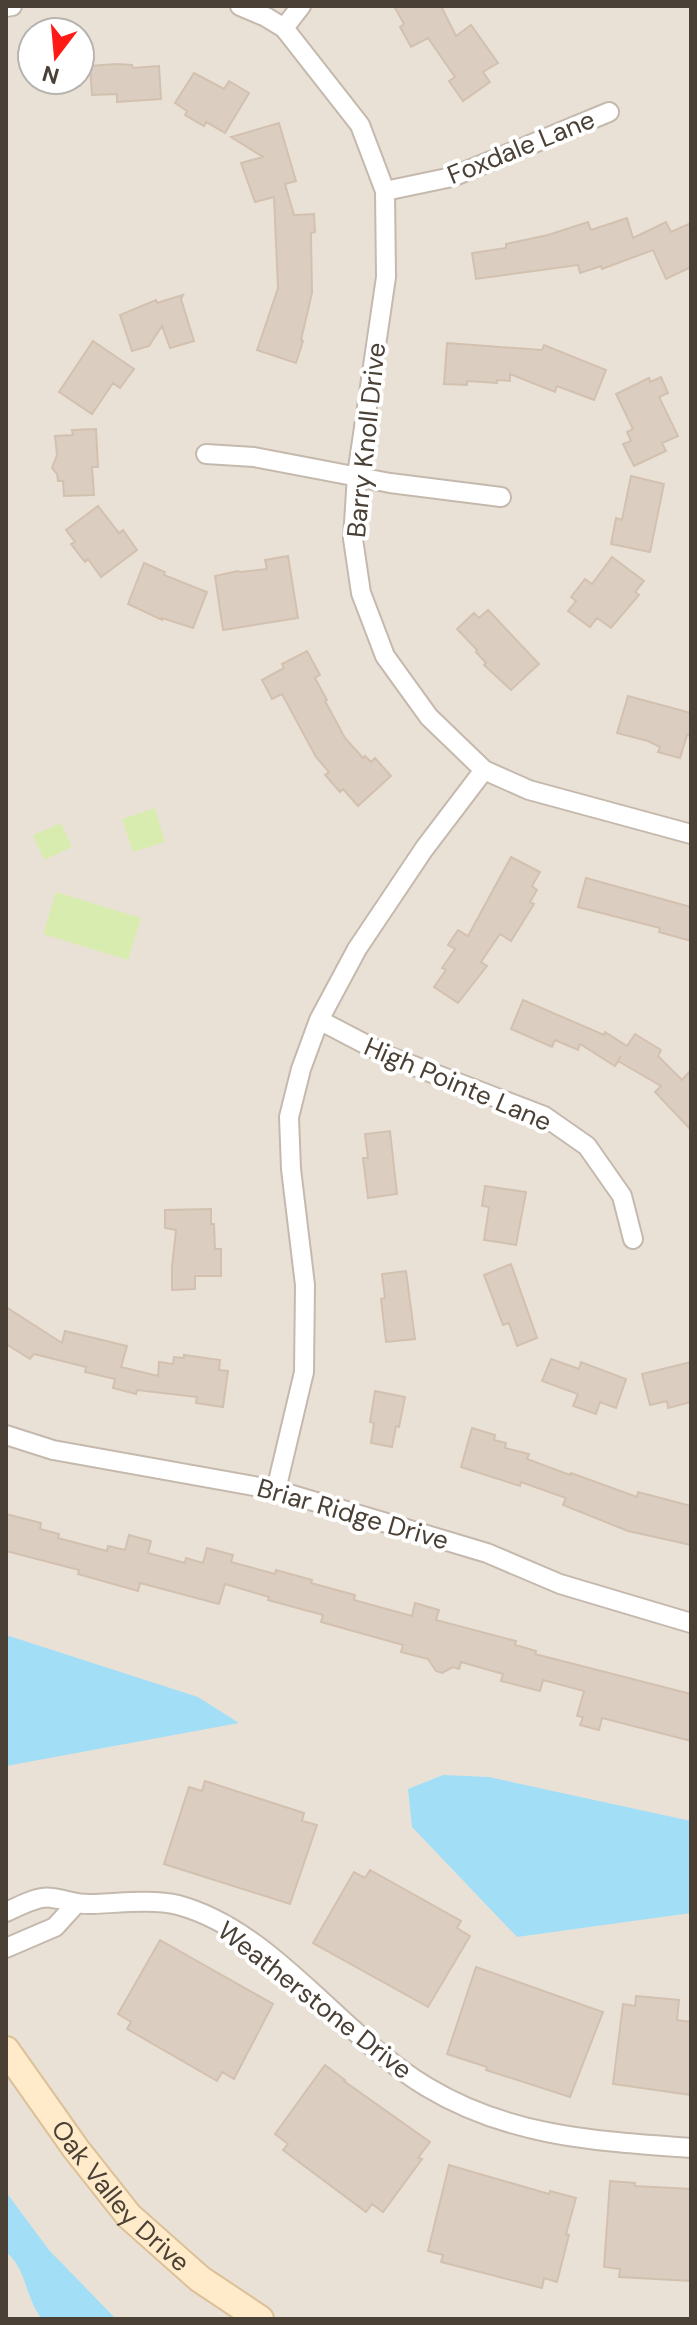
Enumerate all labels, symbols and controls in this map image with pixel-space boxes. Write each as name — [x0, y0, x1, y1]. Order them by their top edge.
north arrow — [16, 16, 96, 96]
text: N — [39, 59, 62, 91]
street label: Foxdale Lane — [442, 102, 600, 192]
street label: Barry Knoll Drive — [339, 341, 393, 539]
street label: High Pointe Lane — [359, 1029, 557, 1139]
street label: Briar Ridge Drive — [253, 1470, 453, 1558]
street label: Weatherstone Drive — [211, 1913, 419, 2087]
street label: Oak Valley Drive — [44, 2113, 197, 2279]

